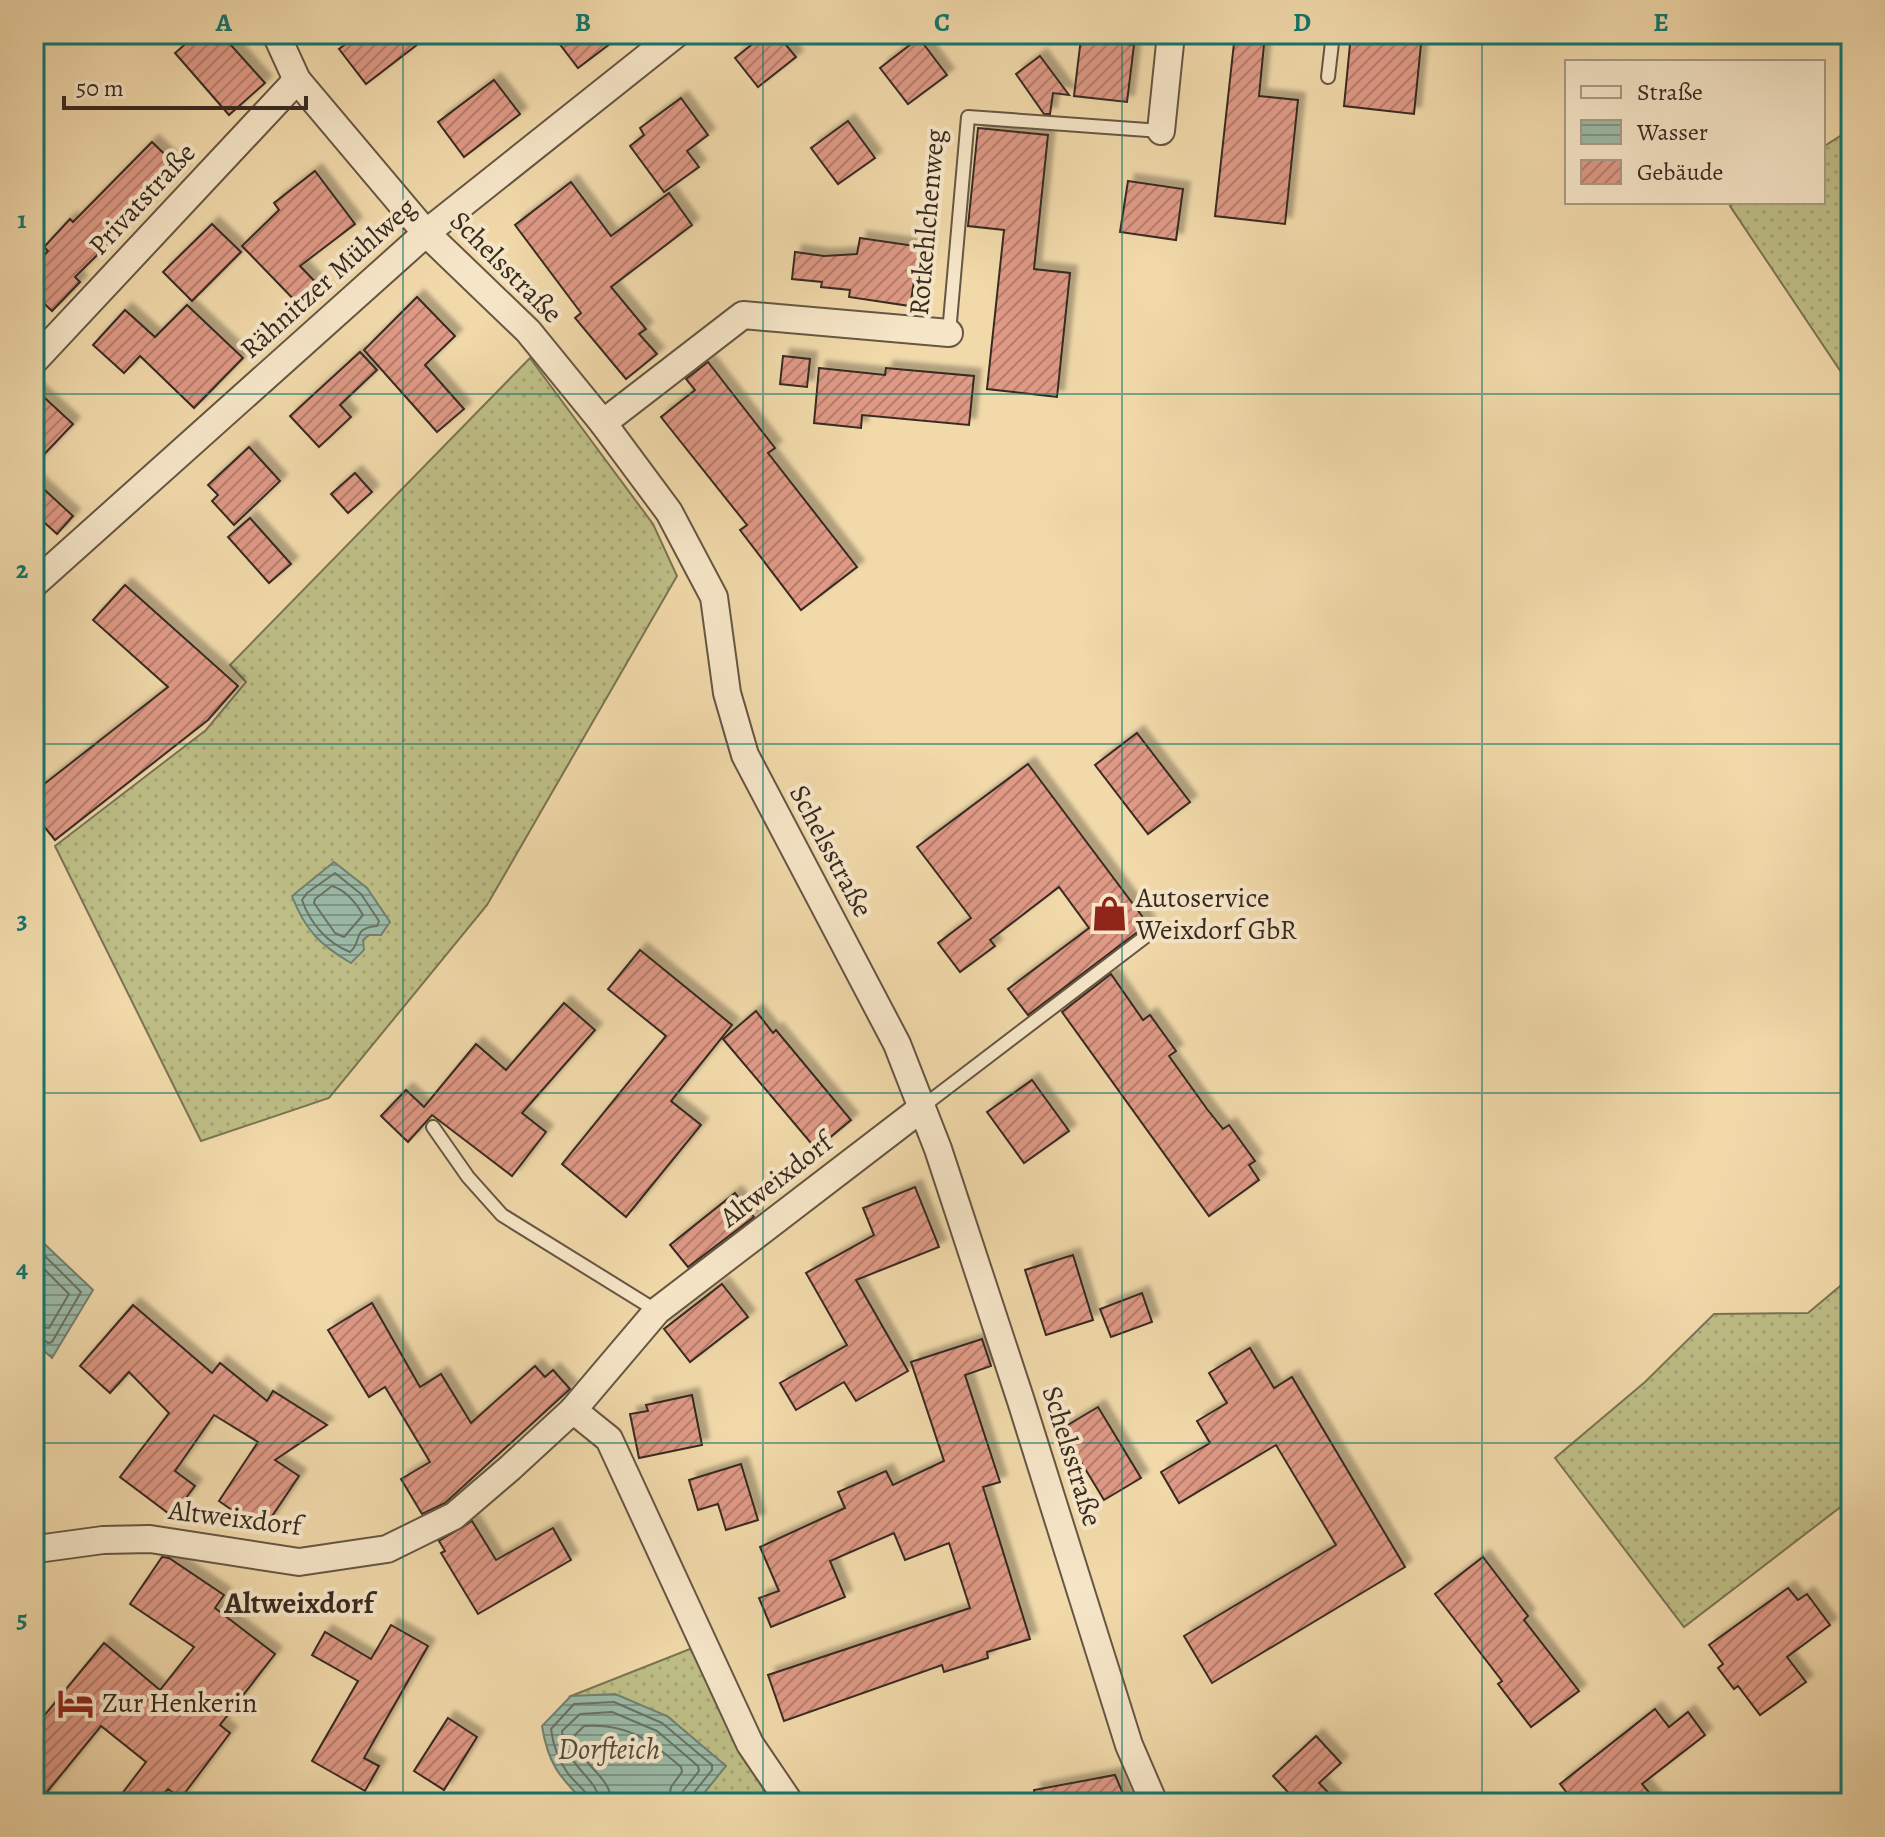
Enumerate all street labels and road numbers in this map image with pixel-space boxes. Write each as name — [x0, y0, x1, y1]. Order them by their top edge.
street label: Rotkehlchenweg — [900, 127, 954, 317]
street label: Privatstraße — [80, 134, 204, 264]
street label: Rähnitzer Mühlweg — [232, 189, 424, 367]
street label: Schelsstraße — [441, 202, 571, 332]
street label: Schelsstraße — [780, 778, 882, 924]
street label: Altweixdorf — [711, 1122, 843, 1237]
street label: Schelsstraße — [1033, 1381, 1111, 1531]
street label: Altweixdorf — [166, 1491, 307, 1545]

